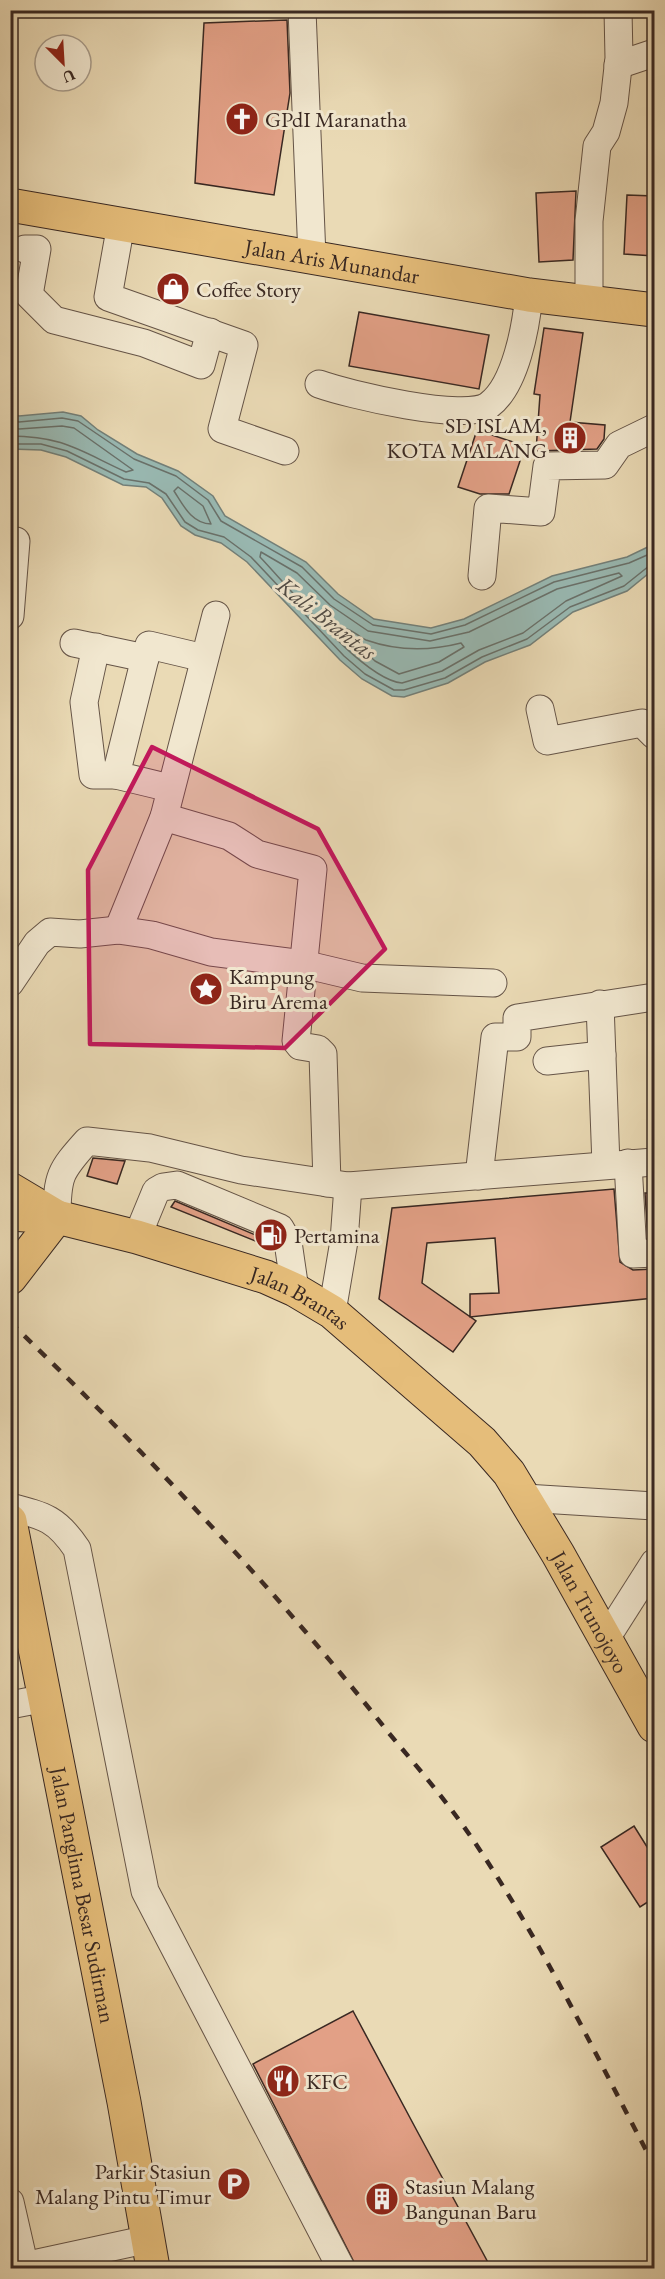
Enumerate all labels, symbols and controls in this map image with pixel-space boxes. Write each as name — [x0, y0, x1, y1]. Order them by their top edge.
north arrow — [33, 33, 93, 93]
text: U — [59, 64, 79, 88]
church icon: GPdI Maranatha — [224, 101, 260, 137]
place label: GPdI Maranatha — [265, 105, 407, 134]
street label: Jalan Aris Munandar — [241, 231, 422, 290]
shop icon: Coffee Story — [155, 271, 191, 307]
place label: Coffee Story — [196, 275, 301, 304]
place label: SD ISLAM, KOTA MALANG — [387, 411, 547, 465]
building icon: SD ISLAM, KOTA MALANG — [552, 420, 588, 456]
water label: Kali Brantas — [270, 569, 383, 667]
place label: Kampung Biru Arema — [229, 962, 328, 1016]
place icon: Kampung Biru Arema — [188, 971, 224, 1007]
fuel station icon: Pertamina — [253, 1217, 289, 1253]
place label: Pertamina — [294, 1221, 380, 1250]
street label: Jalan Brantas — [245, 1258, 356, 1336]
street label: Jalan Trunojoyo — [544, 1544, 636, 1678]
street label: Jalan Panglima Besar Sudirman — [44, 1762, 123, 2026]
restaurant icon: KFC — [265, 2063, 301, 2099]
place label: KFC — [306, 2067, 348, 2096]
place label: Parkir Stasiun Malang Pintu Timur — [35, 2157, 212, 2211]
parking icon: Parkir Stasiun Malang Pintu Timur — [216, 2166, 252, 2202]
place label: Stasiun Malang Bangunan Baru — [405, 2172, 537, 2226]
building icon: Stasiun Malang Bangunan Baru — [364, 2181, 400, 2217]

